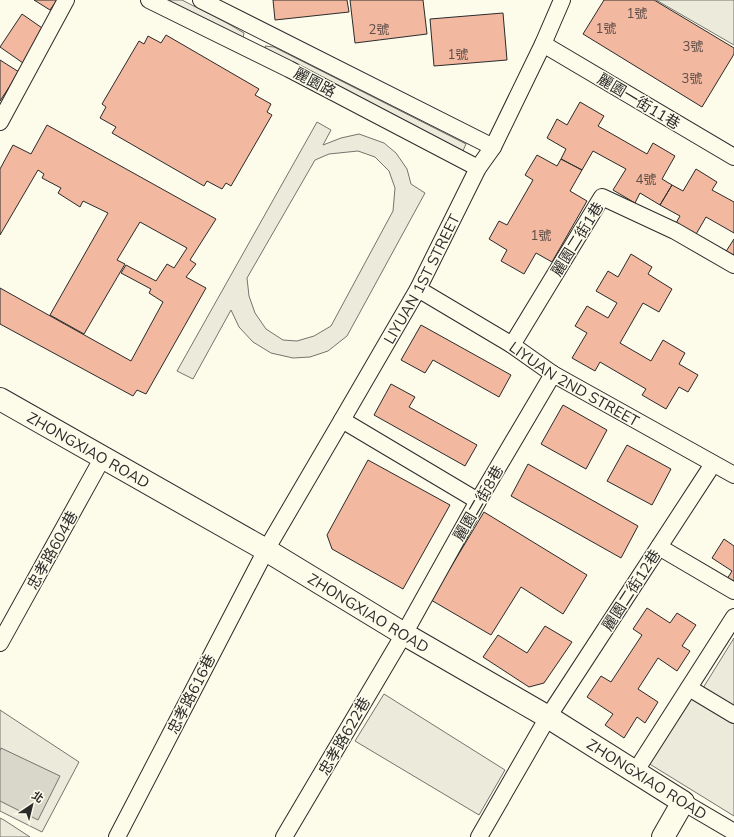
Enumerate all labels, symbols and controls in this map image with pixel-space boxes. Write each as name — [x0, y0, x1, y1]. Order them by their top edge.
house number: 1號 — [627, 5, 647, 21]
house number: 1號 — [596, 20, 616, 36]
house number: 2號 — [369, 21, 389, 37]
house number: 3號 — [683, 38, 703, 54]
house number: 1號 — [448, 46, 468, 62]
street label: 麗園路 — [291, 63, 339, 101]
street label: 麗園一街11巷 — [594, 69, 684, 133]
house number: 3號 — [682, 70, 702, 86]
house number: 4號 — [636, 171, 656, 187]
street label: 麗園二街1巷 — [547, 198, 607, 280]
street label: LIYUAN 1ST STREET — [379, 211, 463, 347]
house number: 1號 — [531, 227, 551, 243]
street label: LIYUAN 2ND STREET — [506, 337, 643, 430]
street label: ZHONGXIAO ROAD — [24, 407, 153, 492]
street label: 麗園二街8巷 — [449, 462, 507, 544]
street label: 忠孝路604巷 — [23, 507, 81, 593]
street label: 麗園二街12巷 — [598, 546, 664, 634]
street label: ZHONGXIAO ROAD — [305, 568, 433, 656]
street label: 忠孝路616巷 — [163, 651, 219, 737]
street label: 忠孝路622巷 — [314, 694, 374, 778]
street label: ZHONGXIAO ROAD — [583, 734, 711, 824]
north arrow — [12, 785, 52, 825]
text: 北 — [29, 788, 46, 806]

